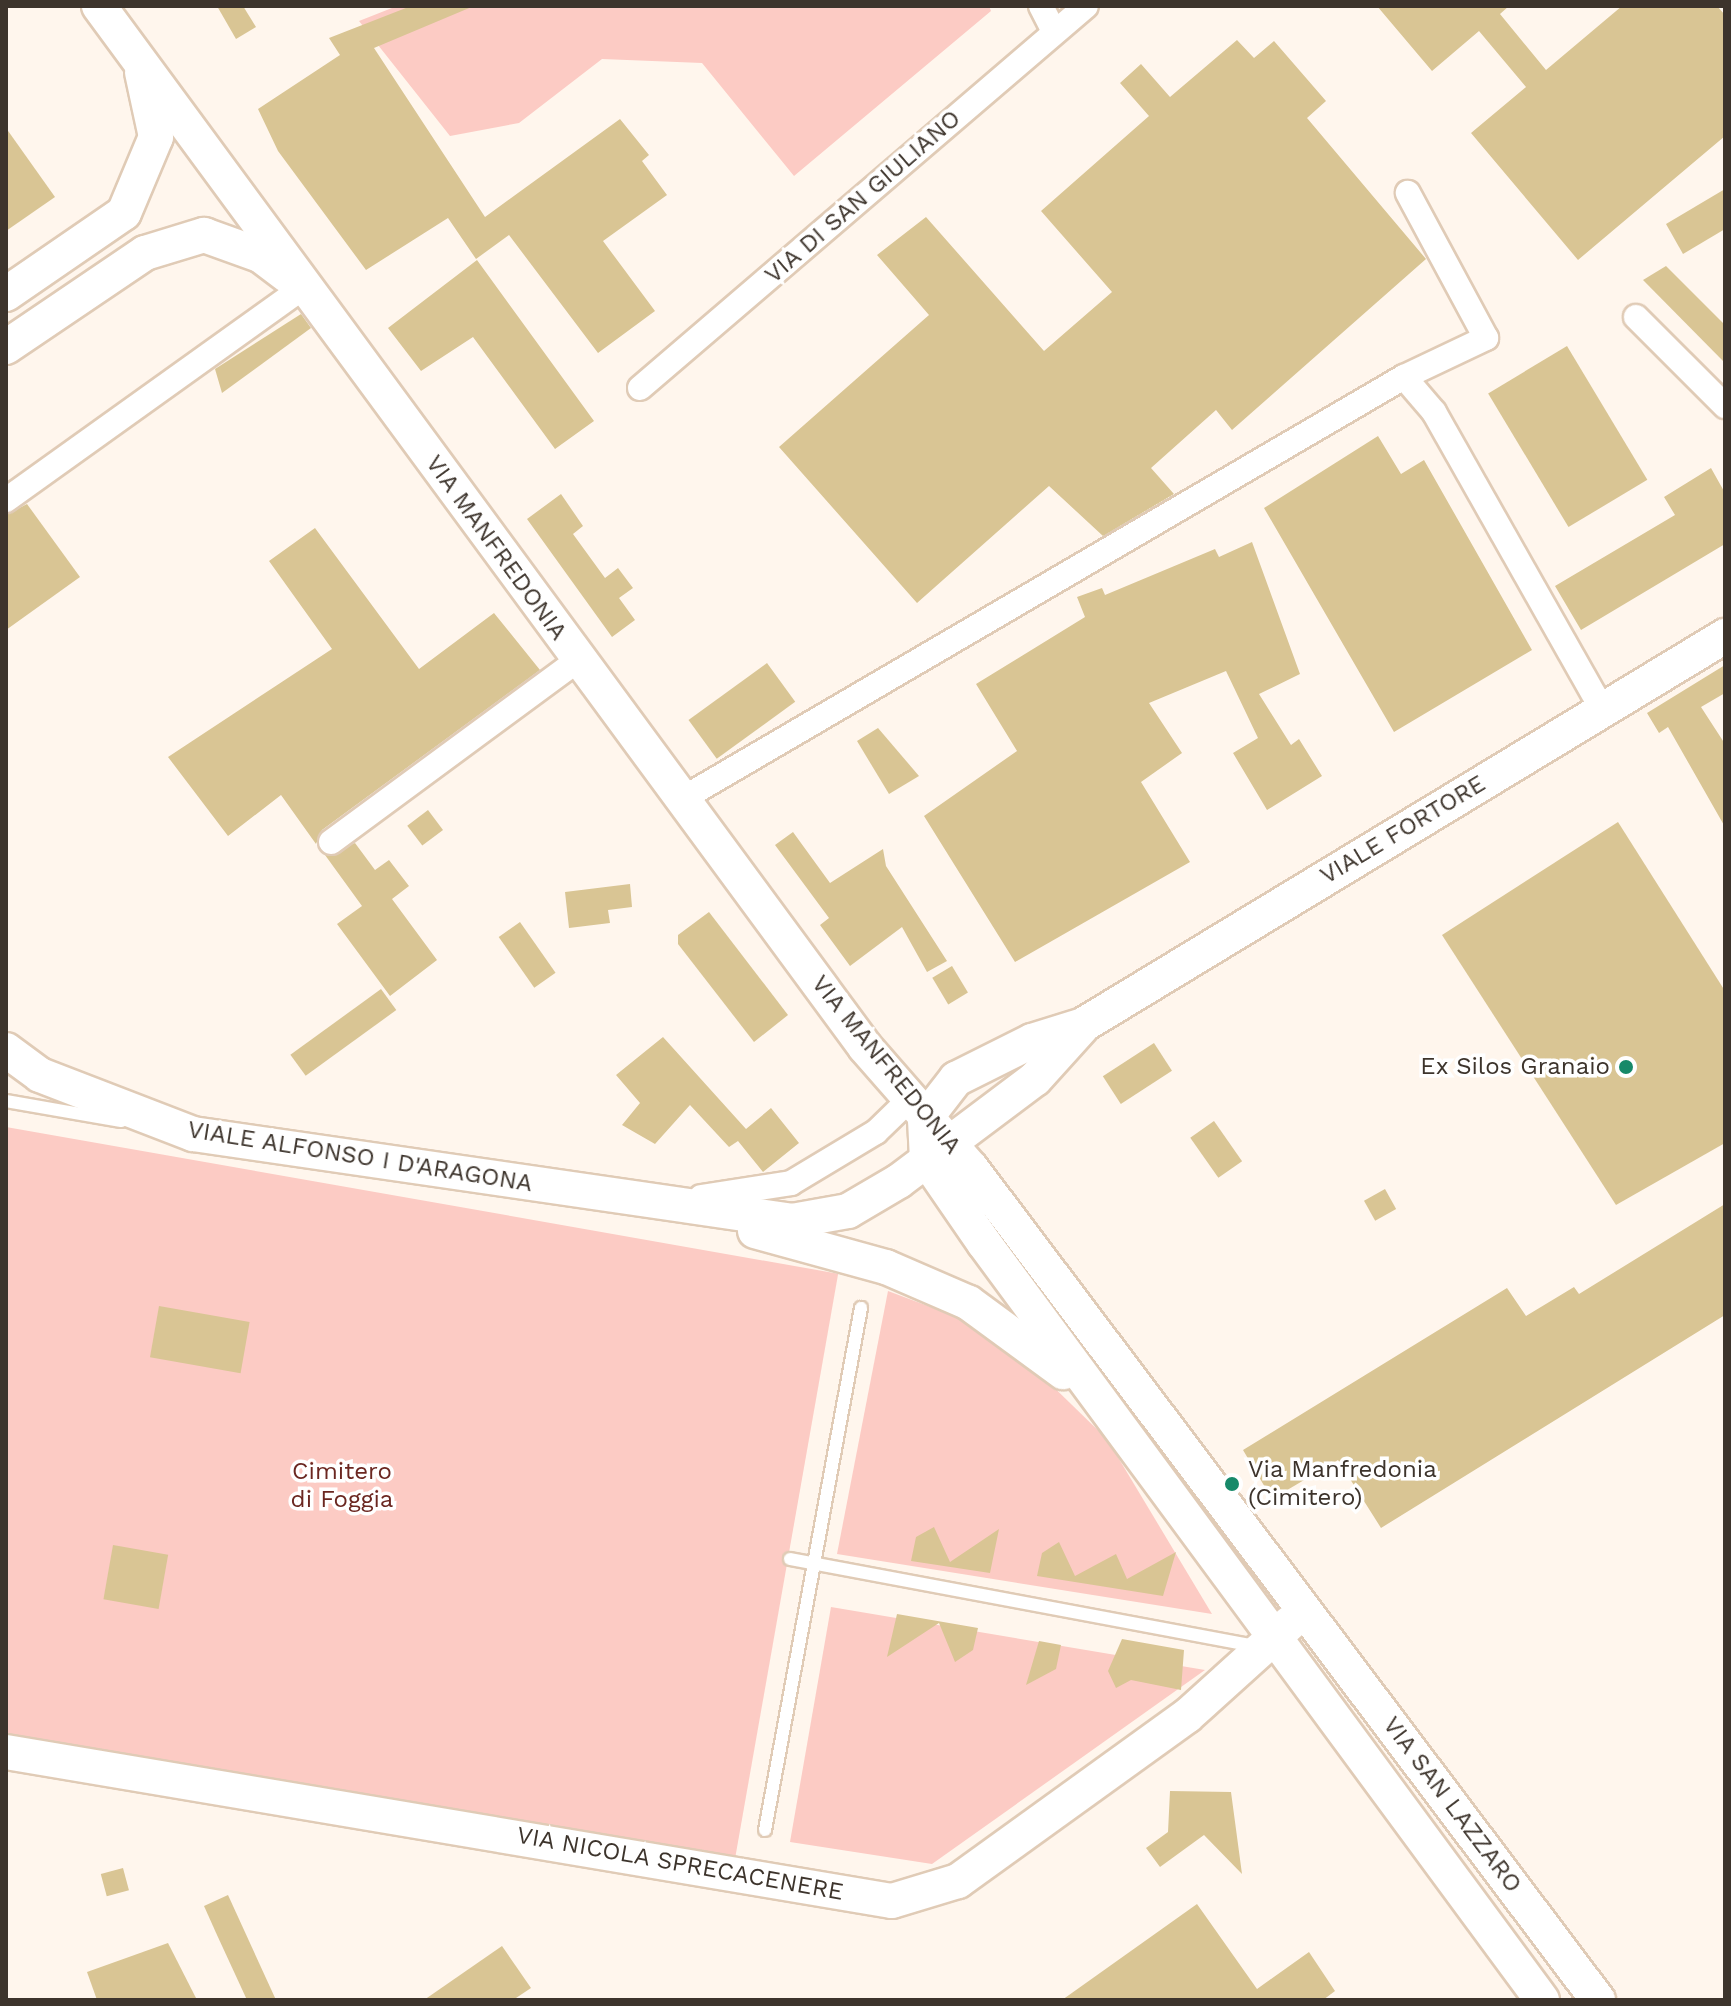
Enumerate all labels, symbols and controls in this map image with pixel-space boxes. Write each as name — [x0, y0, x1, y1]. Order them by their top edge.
street label: VIA DI SAN GIULIANO — [759, 104, 967, 290]
street label: VIA MANFREDONIA — [419, 450, 573, 646]
street label: VIALE FORTORE — [1315, 769, 1491, 891]
street label: VIA MANFREDONIA — [805, 970, 967, 1160]
place label: Ex Silos Granaio — [1420, 1053, 1610, 1081]
marker: Ex Silos Granaio — [1617, 1058, 1635, 1076]
street label: VIALE ALFONSO I D'ARAGONA — [185, 1115, 535, 1199]
place label: Via Manfredonia (Cimitero) — [1248, 1456, 1437, 1512]
park label: Cimitero di Foggia — [291, 1458, 393, 1514]
marker: Via Manfredonia (Cimitero) — [1223, 1475, 1241, 1493]
street label: VIA SAN LAZZARO — [1376, 1711, 1528, 1899]
street label: VIA NICOLA SPRECACENERE — [514, 1821, 846, 1907]

